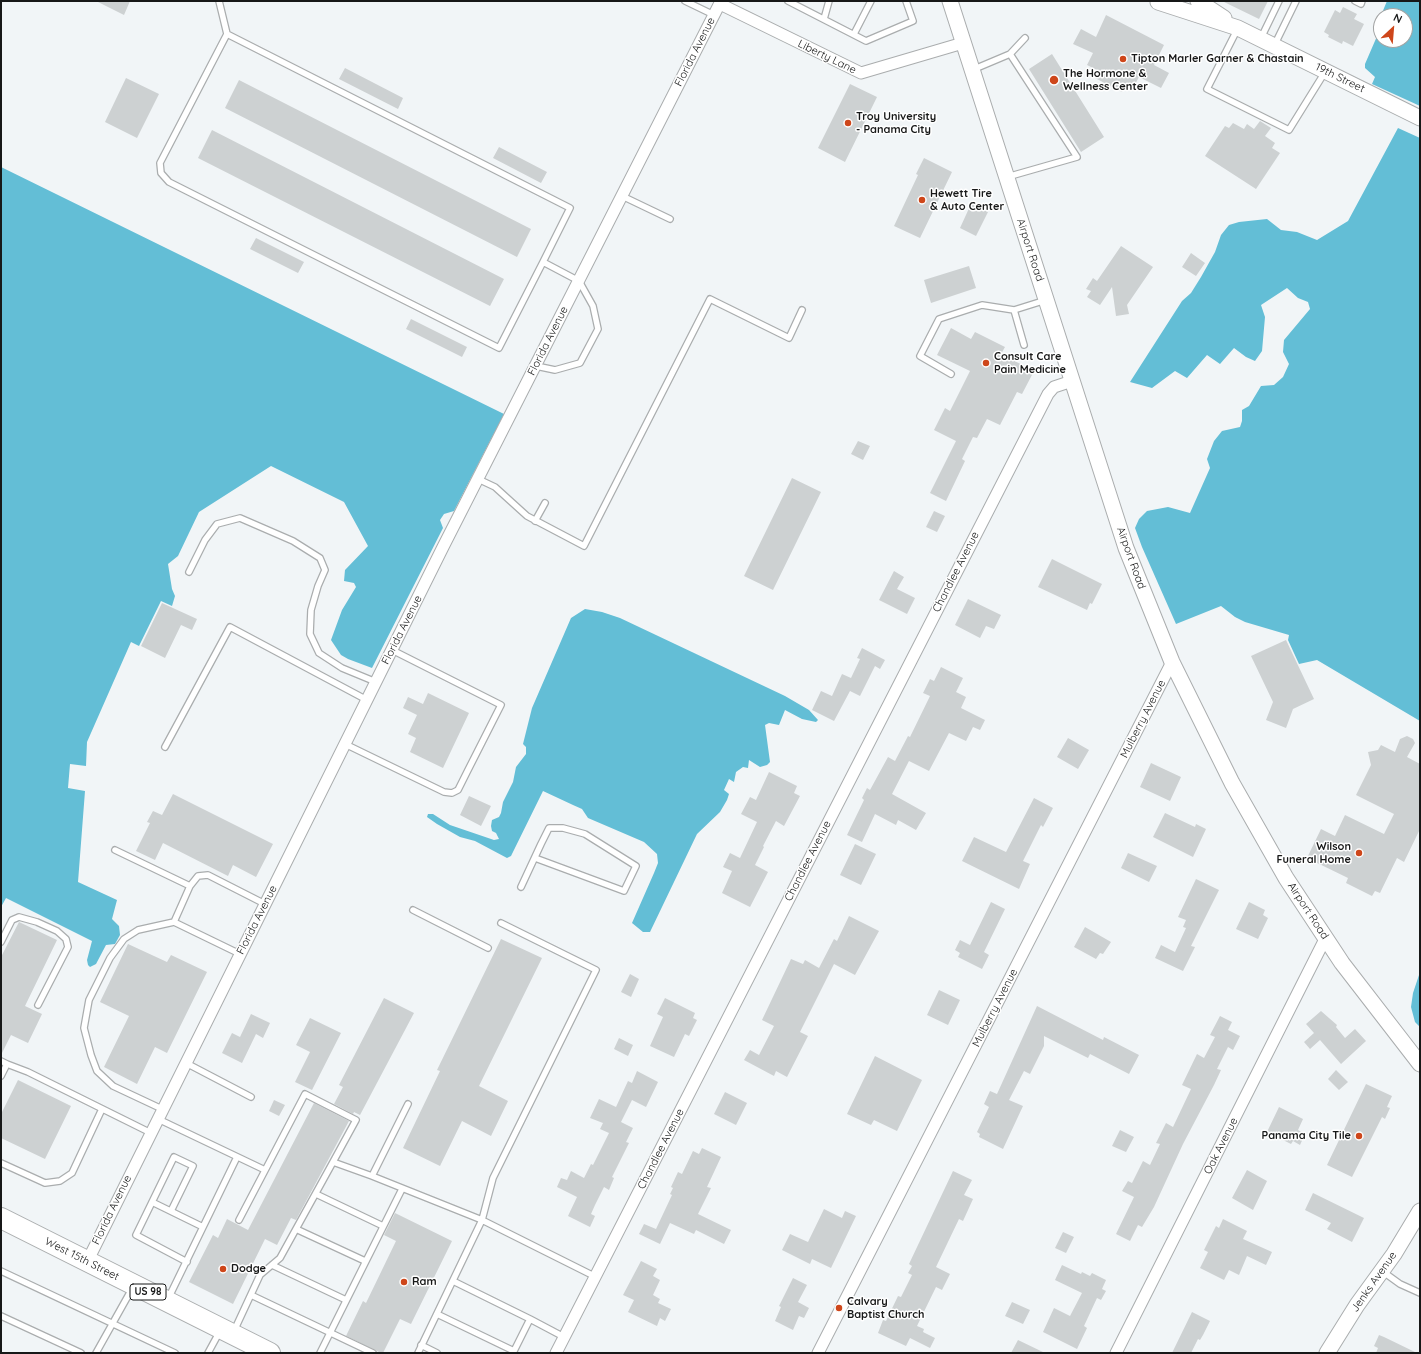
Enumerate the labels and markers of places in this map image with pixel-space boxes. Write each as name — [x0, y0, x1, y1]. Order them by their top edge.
place label: Tipton Marler Garner & Chastain — [1131, 52, 1304, 66]
marker: Tipton Marler Garner & Chastain — [1118, 54, 1128, 64]
place label: The Hormone & Wellness Center — [1063, 67, 1148, 93]
marker: The Hormone & Wellness Center — [1048, 74, 1060, 86]
place label: Troy University - Panama City — [856, 110, 936, 136]
marker: Troy University - Panama City — [843, 118, 853, 128]
place label: Hewett Tire & Auto Center — [930, 187, 1004, 213]
marker: Hewett Tire & Auto Center — [917, 195, 927, 205]
place label: Consult Care Pain Medicine — [994, 350, 1066, 376]
marker: Consult Care Pain Medicine — [981, 358, 991, 368]
place label: Wilson Funeral Home — [1276, 840, 1351, 866]
marker: Wilson Funeral Home — [1354, 848, 1364, 858]
place label: Panama City Tile — [1262, 1129, 1351, 1143]
marker: Panama City Tile — [1354, 1131, 1364, 1141]
place label: Dodge — [231, 1262, 266, 1276]
marker: Dodge — [218, 1264, 228, 1274]
place label: Ram — [412, 1275, 437, 1289]
marker: Ram — [399, 1277, 409, 1287]
place label: Calvary Baptist Church — [847, 1295, 924, 1321]
marker: Calvary Baptist Church — [834, 1303, 844, 1313]

